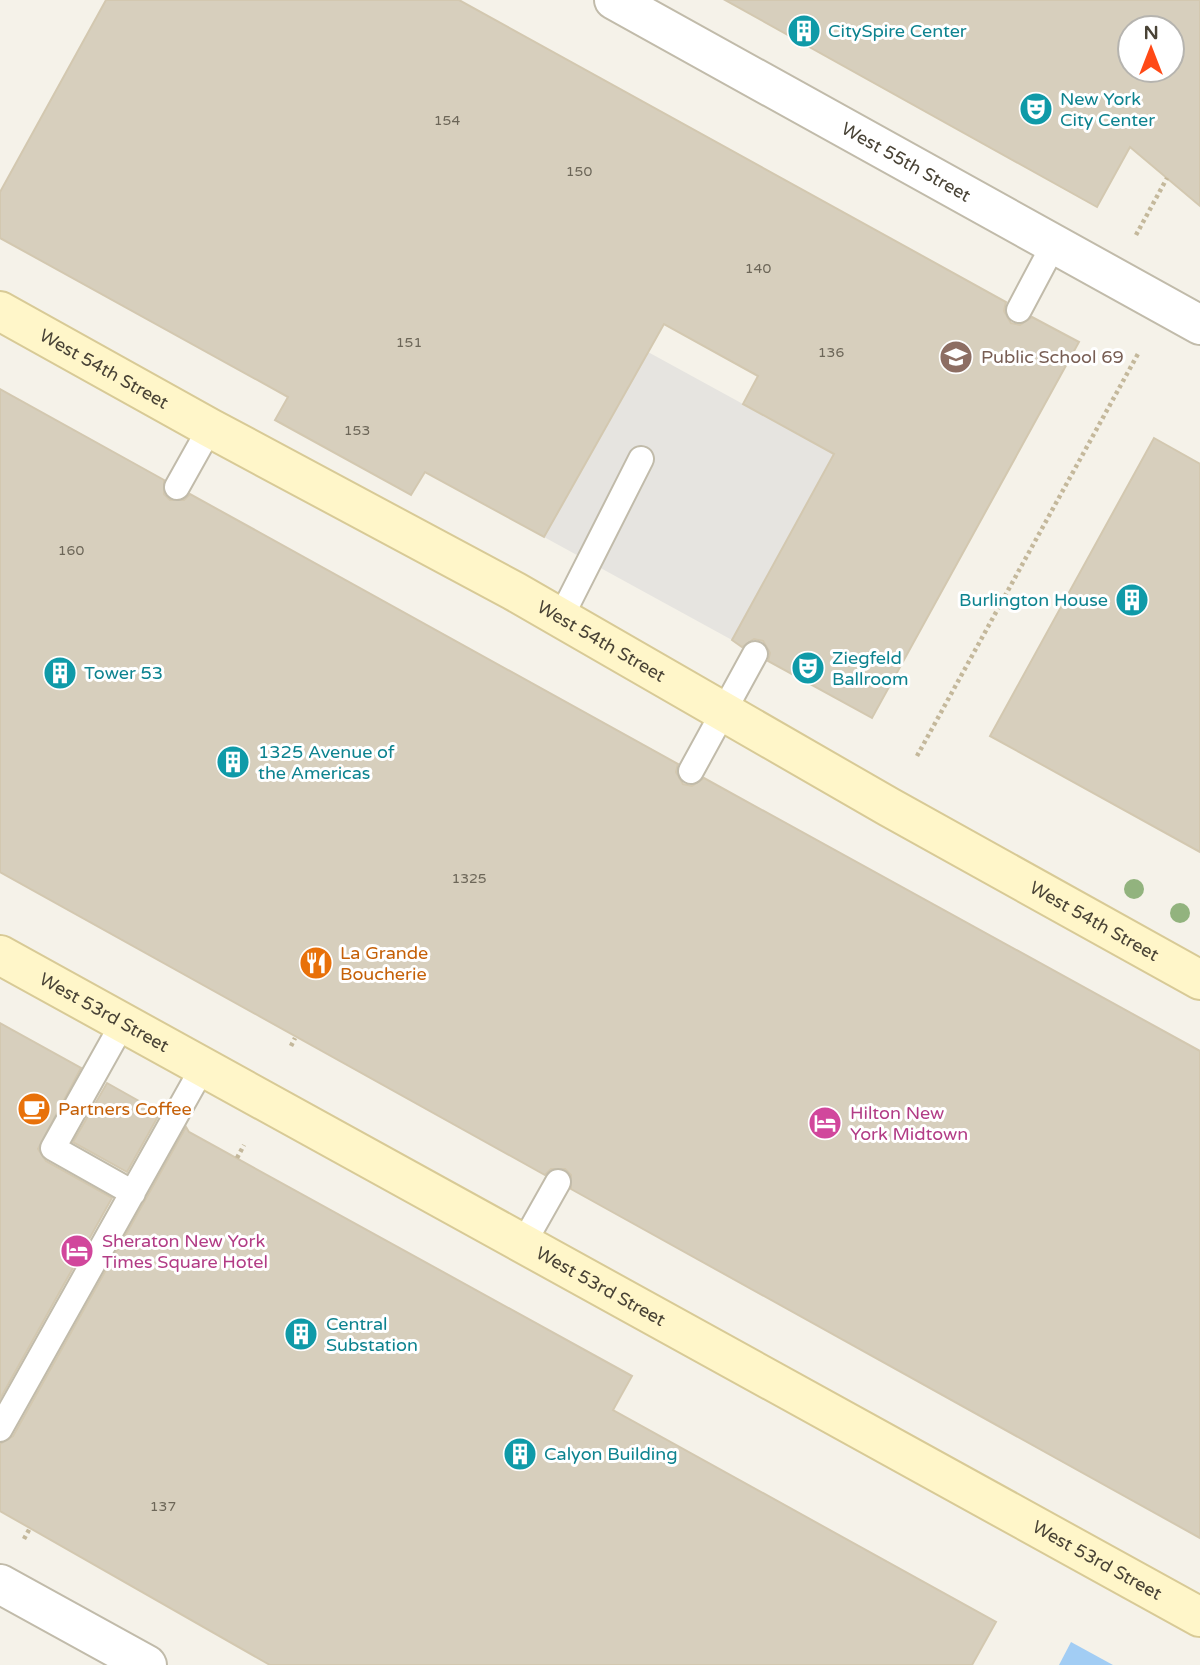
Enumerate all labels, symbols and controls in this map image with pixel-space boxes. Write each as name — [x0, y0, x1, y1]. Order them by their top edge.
building icon: CitySpire Center — [785, 12, 823, 50]
north arrow — [1116, 14, 1186, 84]
place label: CitySpire Center — [828, 20, 967, 42]
text: N — [1143, 22, 1159, 44]
place label: New York City Center — [1060, 88, 1155, 131]
theatre icon: New York City Center — [1017, 90, 1055, 128]
house number: 154 — [434, 112, 460, 129]
street label: West 55th Street — [838, 117, 975, 207]
house number: 150 — [566, 163, 592, 180]
house number: 140 — [745, 260, 771, 277]
street label: West 54th Street — [36, 324, 172, 414]
house number: 151 — [396, 334, 422, 351]
school or university icon: Public School 69 — [937, 338, 975, 376]
house number: 136 — [818, 344, 844, 361]
place label: Public School 69 — [981, 346, 1124, 368]
house number: 153 — [344, 422, 370, 439]
house number: 160 — [58, 542, 84, 559]
building icon: Burlington House — [1113, 581, 1151, 619]
place label: Burlington House — [959, 589, 1108, 611]
street label: West 54th Street — [533, 596, 669, 687]
place label: Ziegfeld Ballroom — [832, 647, 909, 690]
theatre icon: Ziegfeld Ballroom — [789, 649, 827, 687]
building icon: Tower 53 — [41, 654, 79, 692]
place label: Tower 53 — [84, 662, 163, 684]
place label: 1325 Avenue of the Americas — [258, 741, 395, 784]
building icon: 1325 Avenue of the Americas — [214, 743, 252, 781]
house number: 1325 — [451, 870, 487, 887]
street label: West 54th Street — [1026, 876, 1163, 966]
place label: La Grande Boucherie — [340, 942, 428, 985]
restaurant icon: La Grande Boucherie — [297, 944, 335, 982]
street label: West 53rd Street — [36, 968, 173, 1057]
cafe icon: Partners Coffee — [15, 1090, 53, 1128]
place label: Partners Coffee — [58, 1098, 192, 1120]
place label: Hilton New York Midtown — [850, 1102, 968, 1145]
hotel icon: Hilton New York Midtown — [806, 1104, 844, 1142]
place label: Sheraton New York Times Square Hotel — [102, 1230, 268, 1273]
hotel icon: Sheraton New York Times Square Hotel — [58, 1232, 96, 1270]
street label: West 53rd Street — [532, 1242, 669, 1331]
place label: Central Substation — [326, 1313, 418, 1356]
building icon: Central Substation — [282, 1315, 320, 1353]
building icon: Calyon Building — [501, 1435, 539, 1473]
place label: Calyon Building — [544, 1443, 678, 1465]
house number: 137 — [150, 1498, 176, 1515]
street label: West 53rd Street — [1029, 1516, 1166, 1605]

